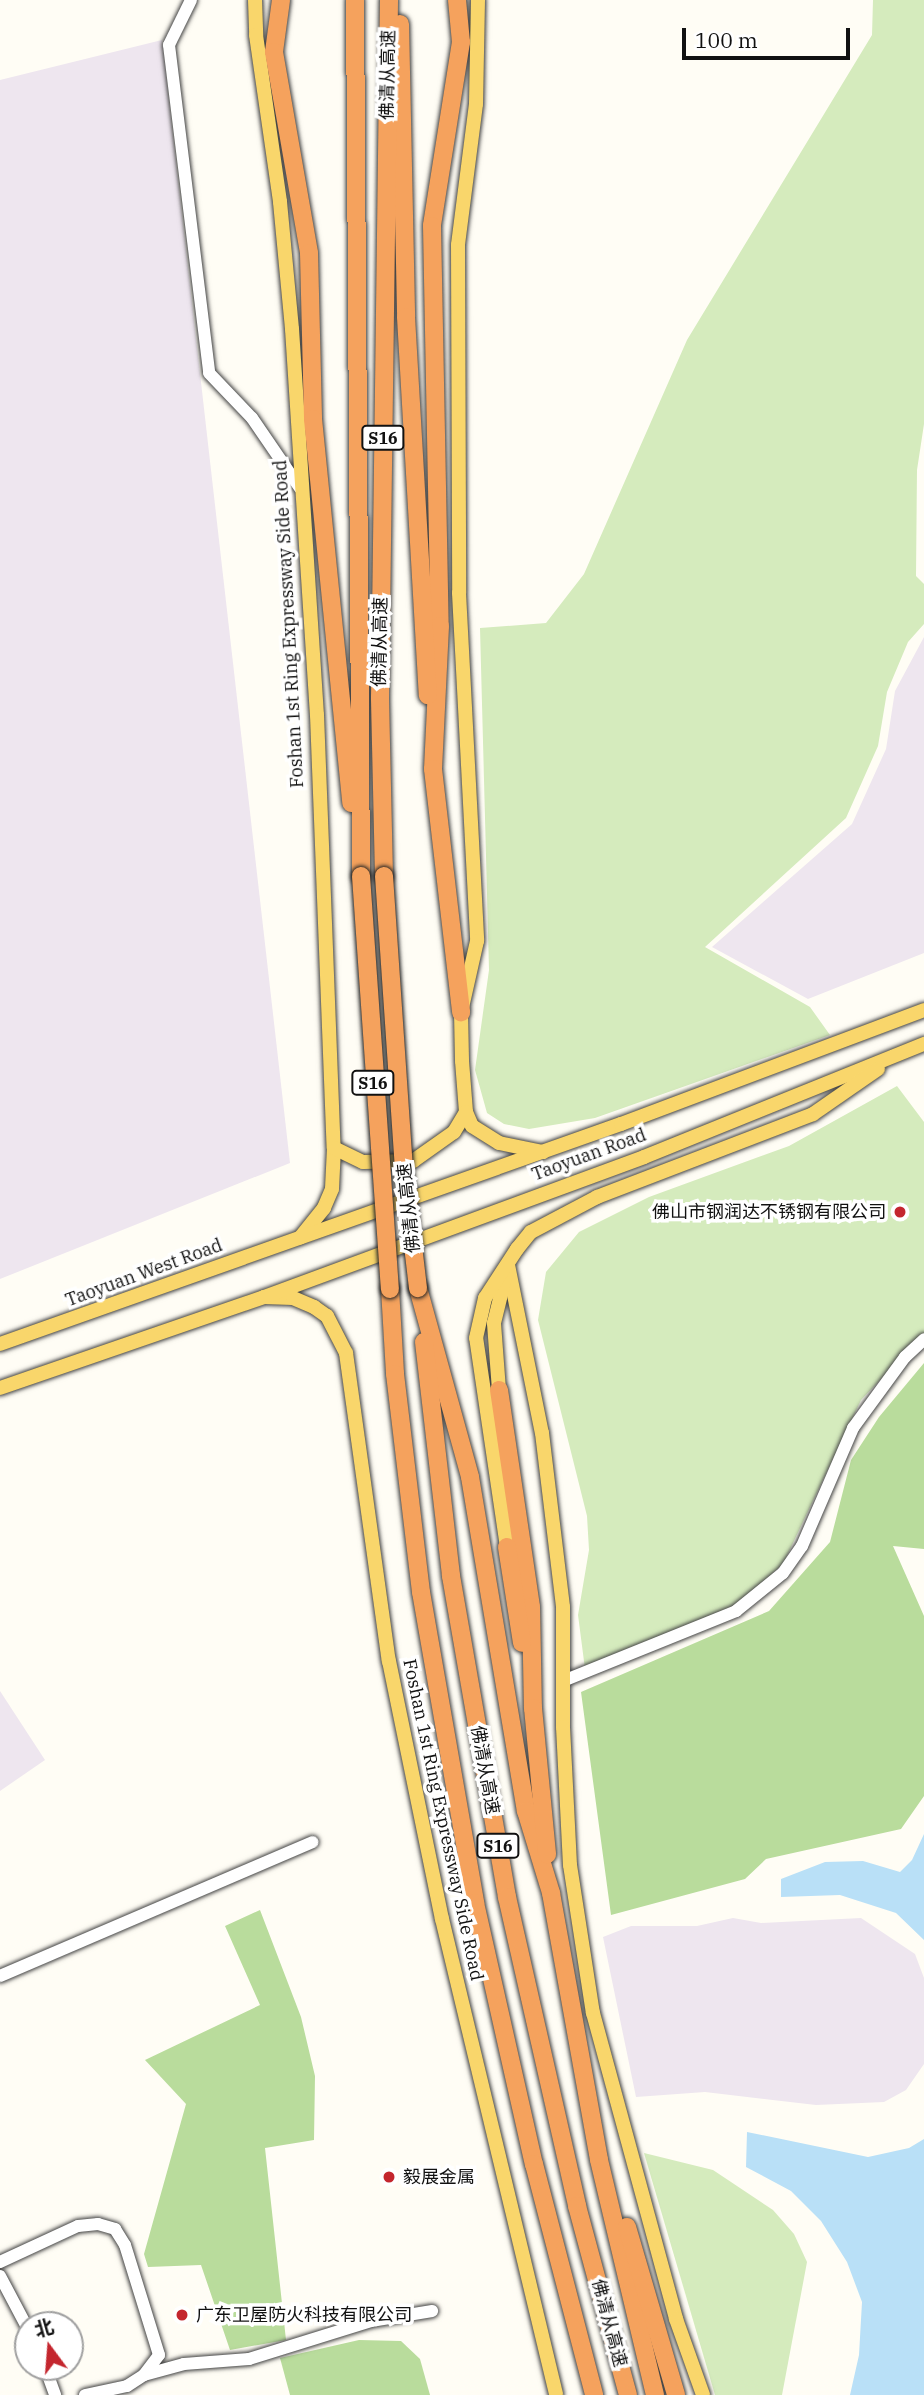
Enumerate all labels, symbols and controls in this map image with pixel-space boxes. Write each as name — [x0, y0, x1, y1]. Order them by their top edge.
scale bar — [686, 14, 854, 58]
text: 100 m — [695, 26, 758, 54]
street label: 佛清从高速 — [376, 30, 400, 120]
road number: S16 — [360, 426, 406, 450]
street label: Foshan 1st Ring Expressway Side Road — [270, 459, 308, 789]
street label: 佛清从高速 — [368, 597, 392, 687]
road number: S16 — [350, 1070, 396, 1096]
street label: Taoyuan Road — [529, 1124, 649, 1186]
street label: 佛清从高速 — [394, 1162, 424, 1254]
place label: 佛山市钢润达不锈钢有限公司 — [652, 1201, 886, 1223]
marker: 佛山市钢润达不锈钢有限公司 — [892, 1204, 908, 1220]
street label: Taoyuan West Road — [63, 1235, 225, 1311]
street label: Foshan 1st Ring Expressway Side Road — [398, 1657, 488, 1983]
street label: 佛清从高速 — [467, 1724, 503, 1816]
road number: S16 — [475, 1834, 521, 1858]
place label: 毅展金属 — [403, 2166, 475, 2188]
marker: 毅展金属 — [381, 2169, 397, 2185]
street label: 佛清从高速 — [587, 2277, 631, 2369]
place label: 广东卫屋防火科技有限公司 — [196, 2304, 412, 2326]
marker: 广东卫屋防火科技有限公司 — [174, 2307, 190, 2323]
north arrow — [14, 2311, 84, 2381]
text: 北 — [31, 2314, 56, 2342]

